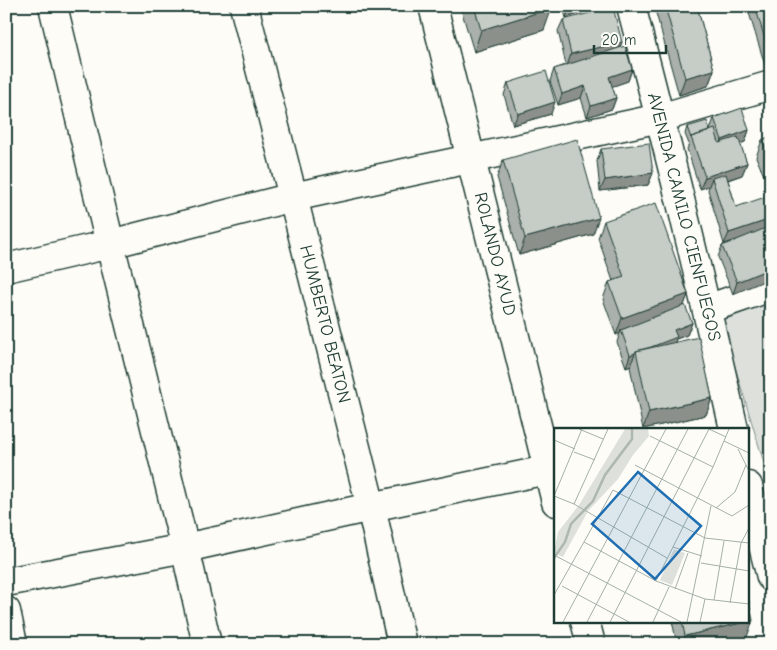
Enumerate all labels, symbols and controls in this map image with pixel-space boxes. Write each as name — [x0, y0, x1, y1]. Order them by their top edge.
scale bar — [594, 22, 667, 54]
text: 20 m — [602, 31, 636, 49]
street label: AVENIDA CAMILO CIENFUEGOS — [643, 91, 725, 343]
street label: ROLANDO AYUD — [470, 190, 520, 318]
street label: HUMBERTO BEATON — [295, 243, 355, 405]
inset map — [554, 428, 750, 622]

